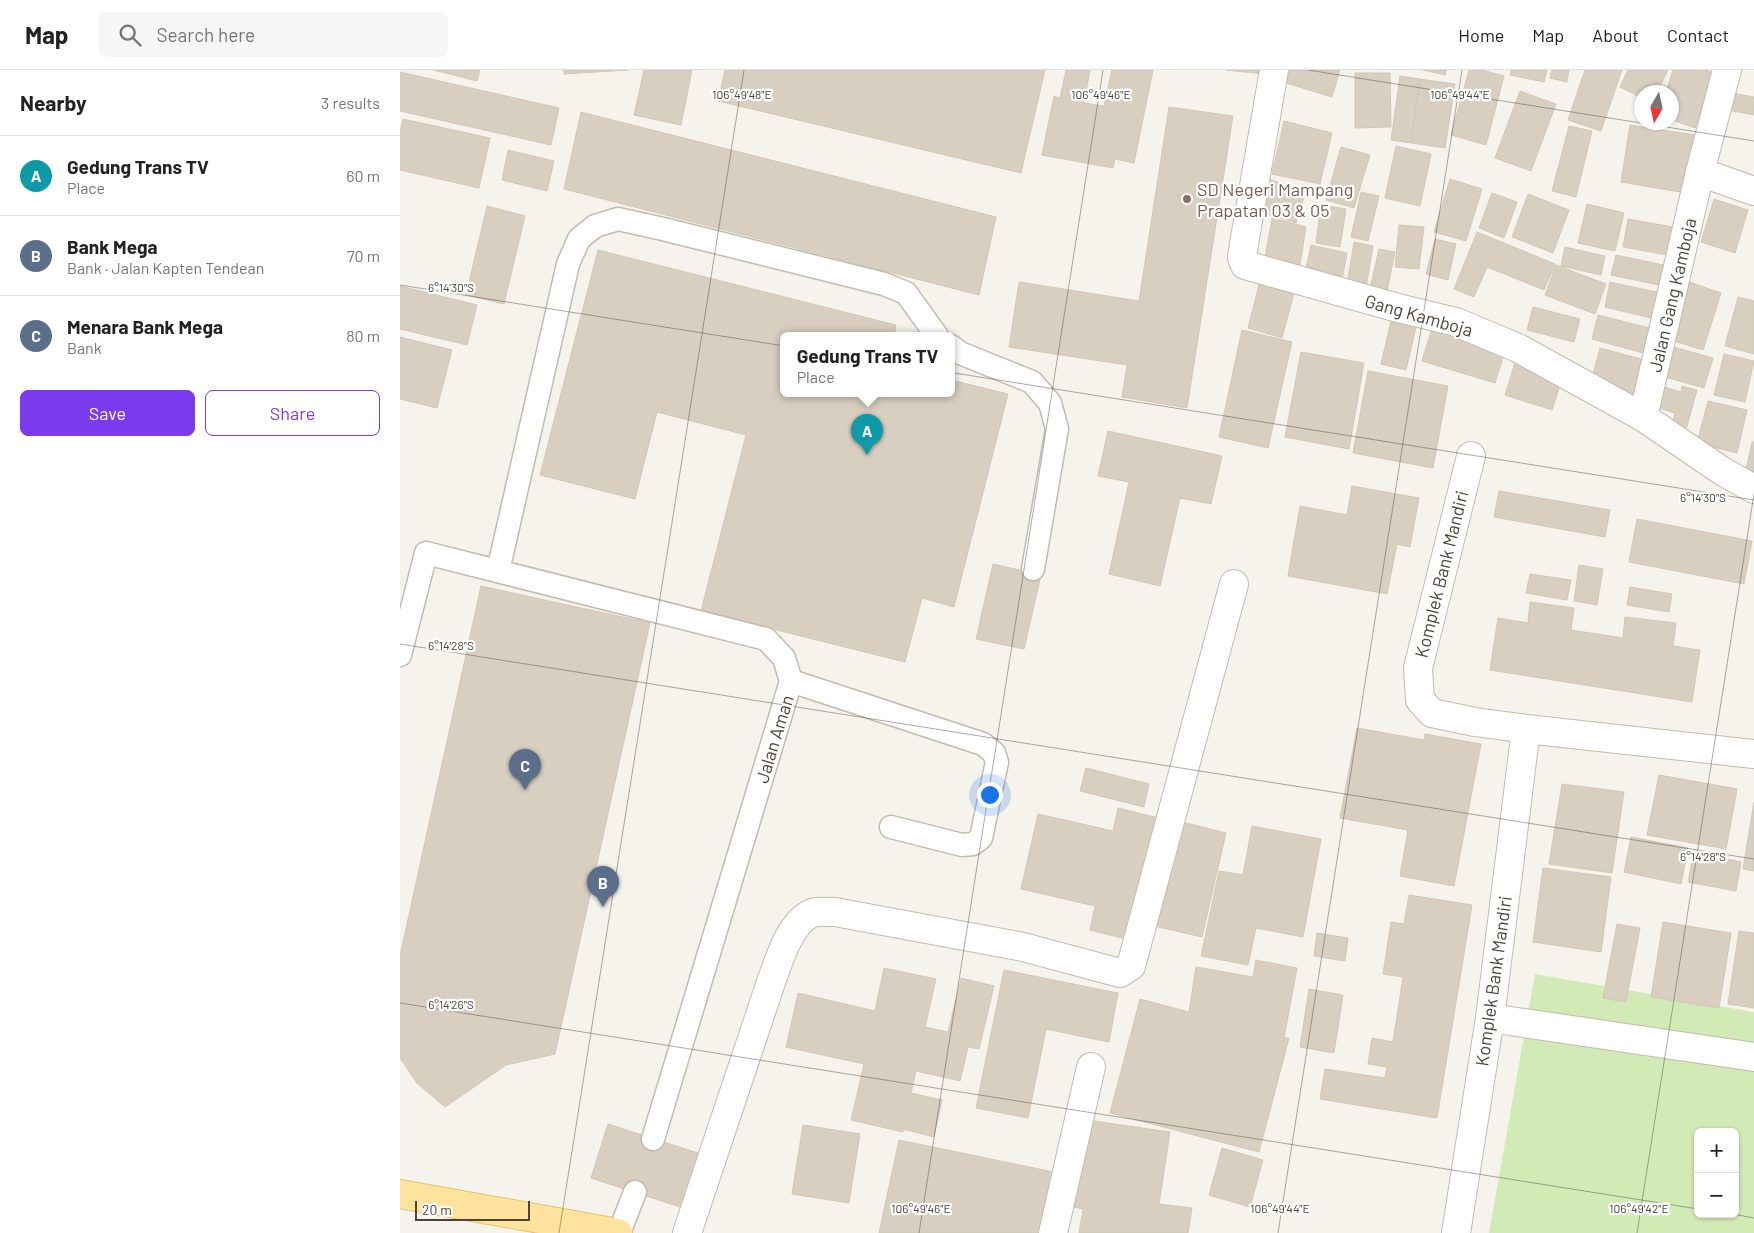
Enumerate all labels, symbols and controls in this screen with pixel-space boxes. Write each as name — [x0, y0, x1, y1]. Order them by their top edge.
search box — [98, 12, 448, 57]
text: Map — [25, 20, 68, 49]
icon: search — [116, 21, 144, 49]
text: Search here — [156, 23, 255, 46]
text: Home — [1458, 24, 1504, 46]
text: Map — [1532, 24, 1564, 46]
text: About — [1592, 24, 1639, 46]
text: Contact — [1667, 24, 1729, 46]
north arrow — [1634, 85, 1679, 130]
text: 106°49'48"E — [712, 87, 772, 101]
text: 106°49'46"E — [1071, 87, 1131, 101]
text: 106°49'44"E — [1430, 87, 1490, 101]
text: Nearby — [20, 90, 86, 115]
text: 3 results — [321, 93, 380, 112]
text: Gedung Trans TV — [67, 155, 209, 178]
text: A — [31, 166, 41, 185]
text: 60 m — [346, 166, 380, 185]
text: Place — [67, 178, 105, 197]
place label: SD Negeri Mampang Prapatan 03 & 05 — [1197, 178, 1353, 221]
marker: SD Negeri Mampang Prapatan 03 & 05 — [1181, 193, 1193, 205]
street label: Jalan Gang Kamboja — [1644, 216, 1700, 374]
text: Bank Mega — [67, 235, 158, 258]
text: B — [31, 246, 41, 265]
text: 70 m — [347, 246, 380, 265]
text: Bank · Jalan Kapten Tendean — [67, 258, 264, 277]
text: 6°14'30"S — [428, 280, 474, 294]
street label: Gang Kamboja — [1363, 289, 1475, 341]
text: Menara Bank Mega — [67, 315, 223, 338]
text: C — [31, 326, 41, 345]
text: 80 m — [346, 326, 380, 345]
popup — [780, 332, 955, 397]
text: Bank — [67, 338, 102, 357]
text: Gedung Trans TV — [797, 344, 938, 367]
text: Place — [797, 367, 835, 386]
button: Save — [20, 390, 195, 436]
button: Share — [205, 390, 380, 436]
pin: A — [851, 414, 883, 455]
street label: Komplek Bank Mandiri — [1410, 488, 1472, 660]
text: 6°14'30"S — [1680, 490, 1726, 504]
text: 6°14'28"S — [428, 638, 474, 652]
street label: Jalan Aman — [750, 692, 798, 786]
pin: C — [509, 749, 541, 790]
your location — [977, 782, 1003, 808]
text: 6°14'28"S — [1680, 849, 1726, 863]
pin: B — [587, 866, 619, 907]
street label: Komplek Bank Mandiri — [1470, 895, 1516, 1067]
text: 6°14'26"S — [428, 997, 474, 1011]
map controls — [1694, 1128, 1739, 1218]
button: + — [1694, 1128, 1739, 1173]
button: − — [1694, 1173, 1739, 1218]
scale bar — [415, 1198, 530, 1221]
text: 20 m — [422, 1201, 452, 1218]
text: 106°49'46"E — [891, 1201, 951, 1215]
text: 106°49'44"E — [1250, 1201, 1310, 1215]
text: 106°49'42"E — [1609, 1201, 1669, 1215]

